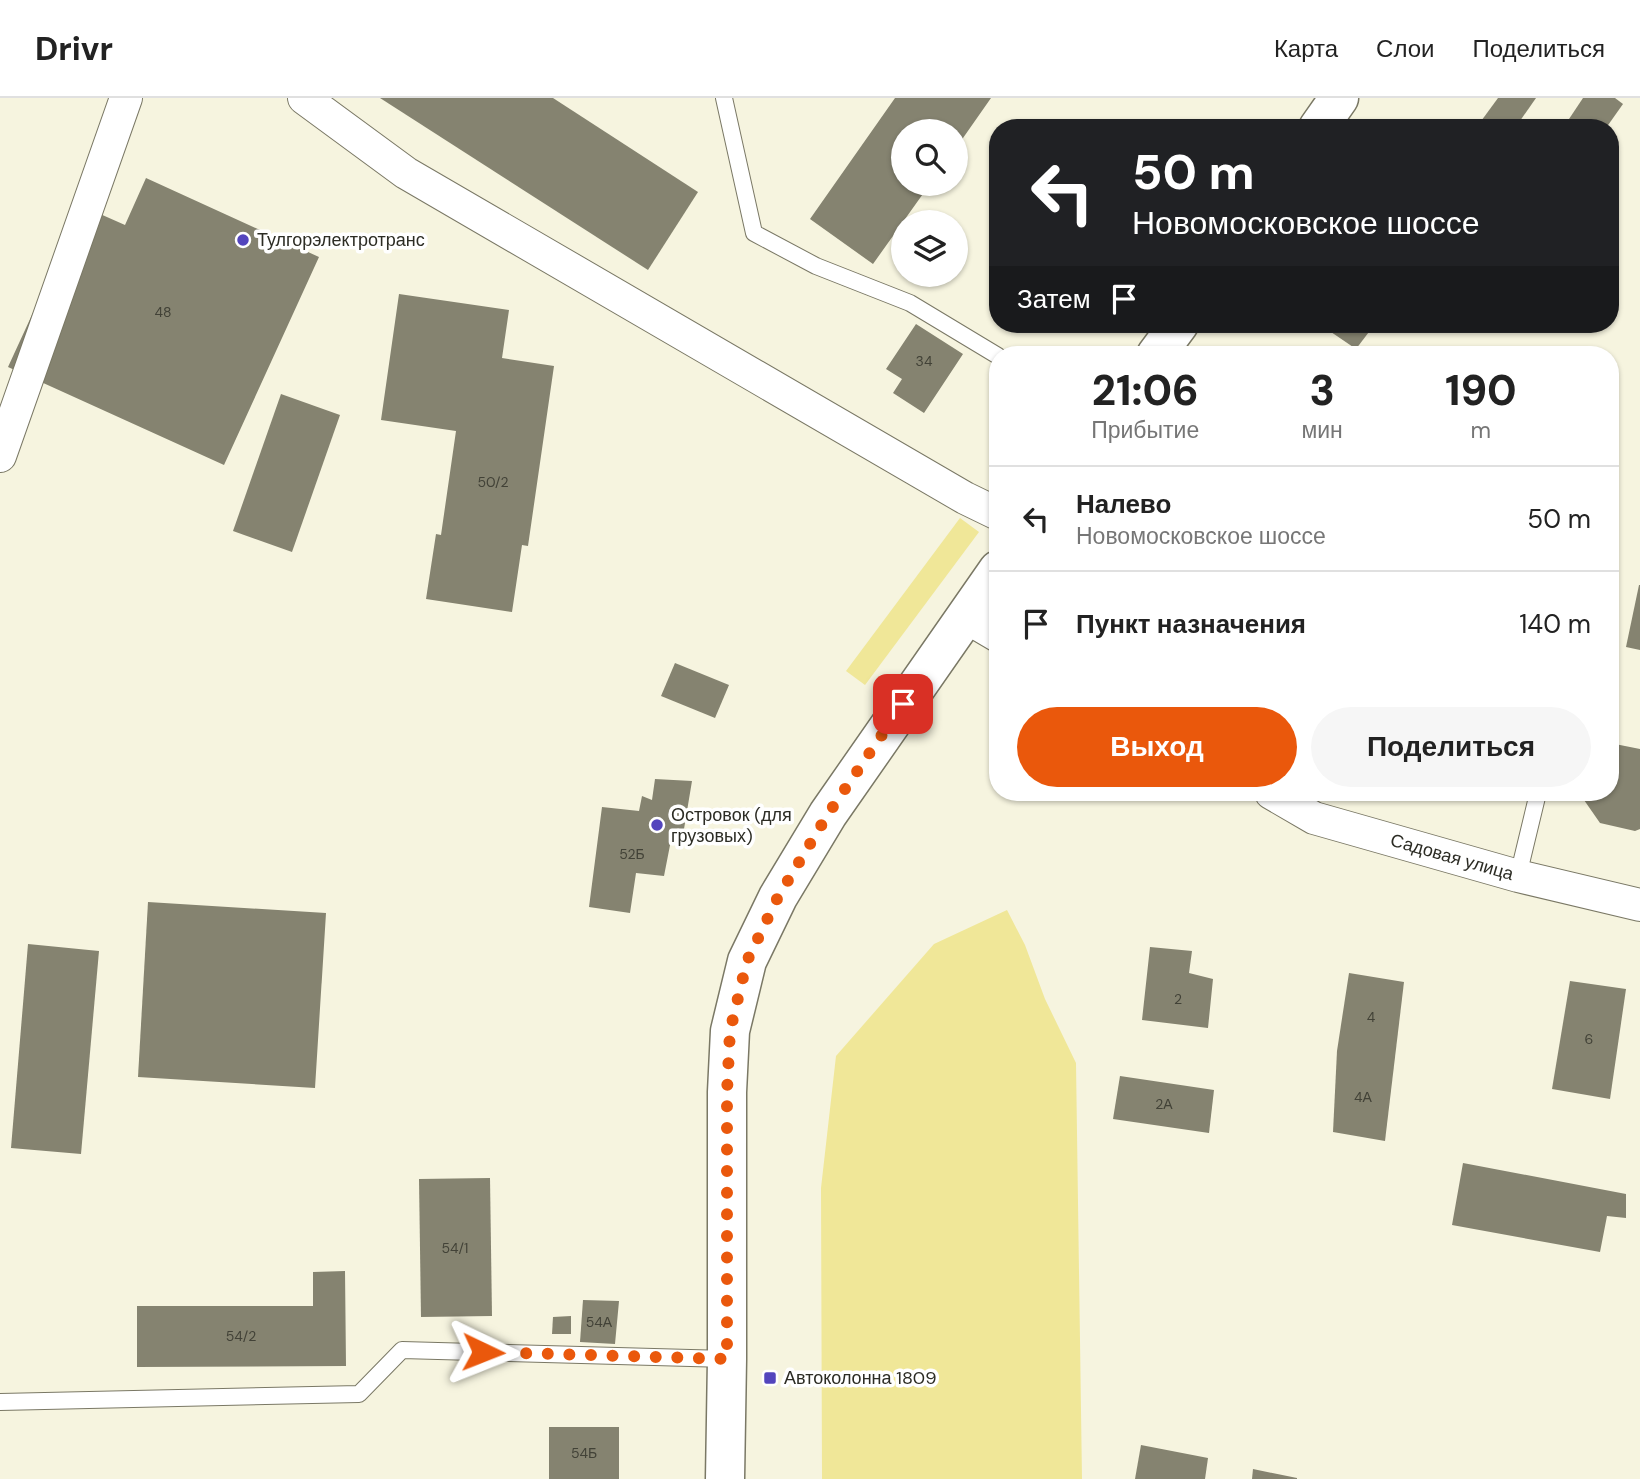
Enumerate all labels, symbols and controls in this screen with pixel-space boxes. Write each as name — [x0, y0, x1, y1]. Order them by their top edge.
text: Drivr — [35, 27, 113, 70]
text: Карта — [1274, 33, 1338, 64]
text: Слои — [1376, 33, 1434, 64]
text: Поделиться — [1472, 33, 1605, 64]
map controls — [891, 119, 968, 287]
button: search — [891, 119, 968, 196]
text: 50 m — [1132, 140, 1255, 204]
icon: left — [1017, 147, 1108, 238]
text: Новомосковское шоссе — [1132, 202, 1480, 244]
button: layers — [891, 210, 968, 287]
place label: Тулгорэлектротранс — [257, 228, 425, 252]
marker: Тулгорэлектротранс — [235, 232, 251, 248]
icon: arrive — [1105, 280, 1143, 318]
text: Затем — [1017, 282, 1091, 316]
house number: 48 — [154, 303, 172, 321]
house number: 34 — [916, 352, 933, 370]
text: 21:06 — [1092, 363, 1199, 418]
text: 3 — [1309, 363, 1335, 418]
text: 190 — [1445, 363, 1517, 418]
text: Прибытие — [1091, 415, 1199, 445]
text: мин — [1301, 415, 1343, 445]
text: m — [1471, 415, 1491, 445]
house number: 50/2 — [477, 473, 509, 491]
text: Налево — [1076, 487, 1171, 521]
icon: left — [1017, 500, 1055, 538]
text: 50 m — [1527, 502, 1591, 536]
text: Новомосковское шоссе — [1076, 521, 1326, 551]
icon: arrive — [1017, 605, 1055, 643]
text: Пункт назначения — [1076, 607, 1306, 641]
text: 140 m — [1519, 607, 1591, 641]
pin — [873, 674, 933, 734]
icon: arrive — [884, 685, 922, 723]
button: Выход — [1017, 707, 1297, 787]
button: Поделиться — [1311, 707, 1591, 787]
place label: Островок (для грузовых) — [671, 803, 792, 848]
marker: Островок (для грузовых) — [649, 817, 665, 833]
street label: Садовая улица — [1388, 828, 1517, 886]
house number: 52Б — [619, 845, 645, 863]
house number: 2 — [1174, 990, 1182, 1008]
house number: 4 — [1367, 1008, 1376, 1026]
house number: 6 — [1585, 1030, 1593, 1048]
house number: 4А — [1354, 1088, 1373, 1106]
house number: 2А — [1155, 1095, 1173, 1113]
house number: 54/1 — [442, 1239, 468, 1257]
house number: 54А — [586, 1313, 613, 1331]
position arrow — [446, 1315, 520, 1389]
house number: 54/2 — [226, 1327, 256, 1345]
place label: Автоколонна 1809 — [784, 1366, 937, 1390]
marker: Автоколонна 1809 — [762, 1370, 778, 1386]
house number: 54Б — [571, 1444, 597, 1462]

